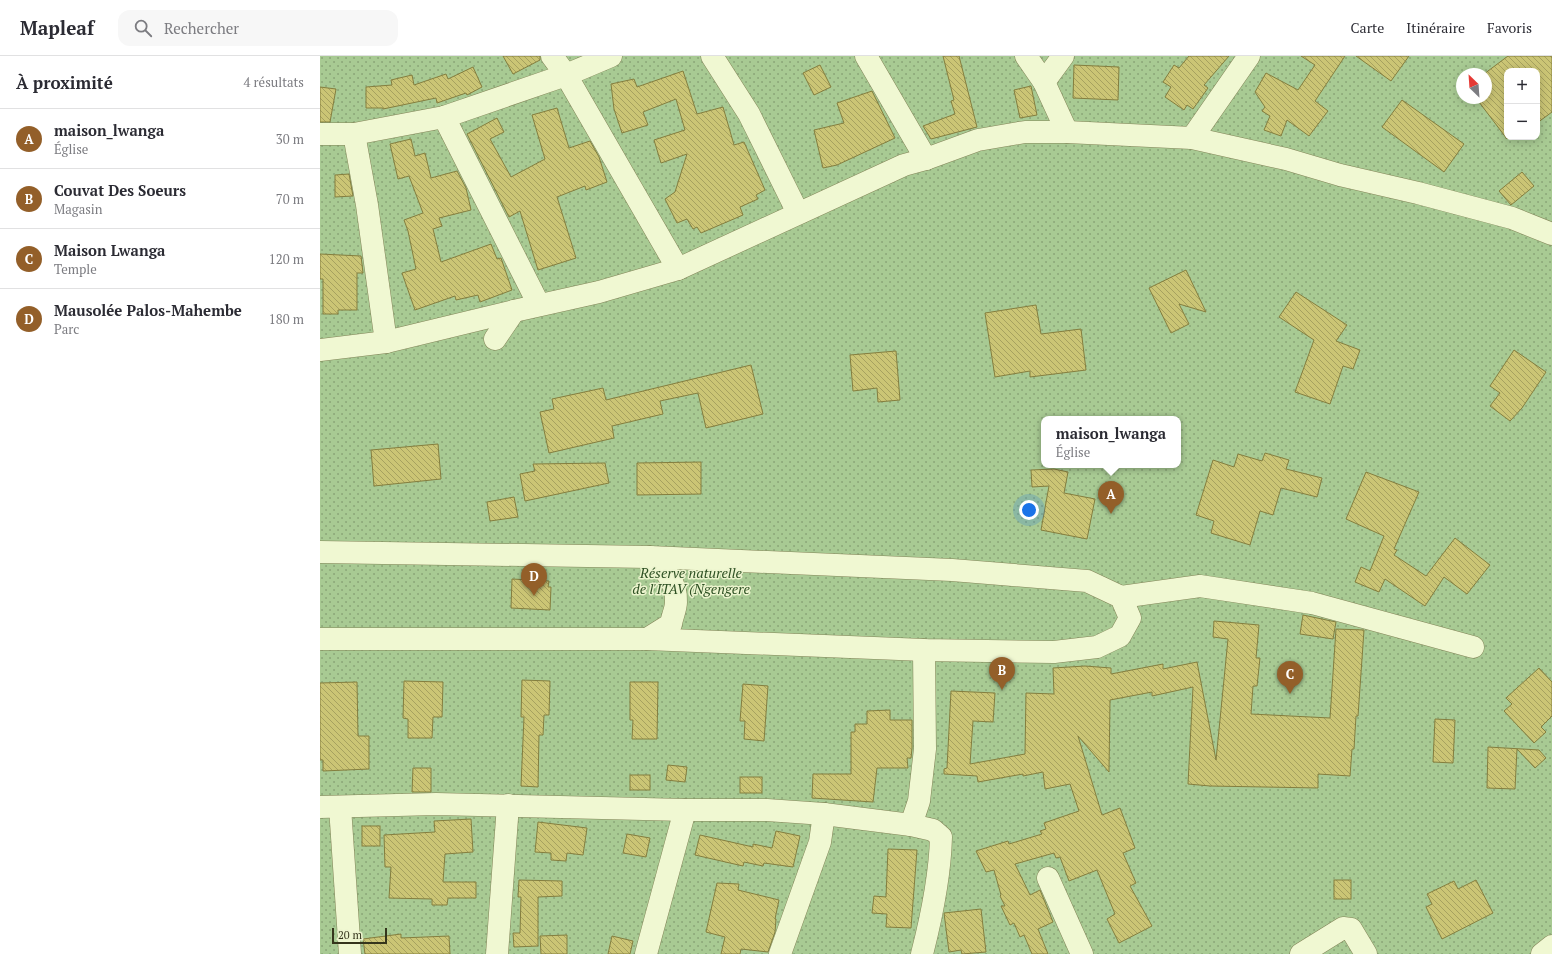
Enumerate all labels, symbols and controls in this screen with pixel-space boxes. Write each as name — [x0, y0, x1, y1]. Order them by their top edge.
search box — [118, 10, 398, 46]
text: Mapleaf — [20, 15, 94, 40]
icon: search — [132, 17, 154, 39]
text: Rechercher — [164, 18, 239, 38]
text: Carte — [1351, 18, 1384, 37]
text: Itinéraire — [1406, 18, 1465, 37]
text: Favoris — [1487, 18, 1532, 37]
north arrow — [1456, 68, 1492, 104]
map controls — [1504, 68, 1540, 140]
button: + — [1504, 68, 1540, 104]
text: À proximité — [16, 71, 113, 94]
text: 4 résultats — [244, 73, 304, 91]
button: − — [1504, 104, 1540, 140]
text: maison_lwanga — [54, 120, 164, 140]
text: A — [24, 130, 34, 148]
text: 30 m — [276, 130, 304, 148]
text: Église — [54, 140, 88, 158]
text: Couvat Des Soeurs — [54, 180, 186, 200]
text: B — [25, 190, 33, 208]
text: 70 m — [276, 190, 304, 208]
text: Magasin — [54, 200, 103, 218]
text: Maison Lwanga — [54, 240, 165, 260]
text: C — [25, 250, 33, 268]
text: 120 m — [269, 250, 304, 268]
text: Temple — [54, 260, 97, 278]
text: Mausolée Palos-Mahembe — [54, 300, 242, 320]
text: D — [24, 310, 34, 328]
text: 180 m — [269, 310, 304, 328]
text: Parc — [54, 320, 79, 338]
popup — [1041, 416, 1181, 468]
text: maison_lwanga — [1056, 423, 1166, 443]
text: Église — [1056, 443, 1090, 461]
pin: A — [1098, 481, 1124, 514]
your location — [1019, 500, 1039, 520]
pin: D — [521, 563, 547, 596]
park label: Réserve naturelle de l'ITAV (Ngengere — [632, 563, 750, 598]
pin: B — [989, 657, 1015, 690]
pin: C — [1277, 661, 1303, 694]
scale bar — [332, 926, 387, 945]
text: 20 m — [338, 928, 362, 942]

